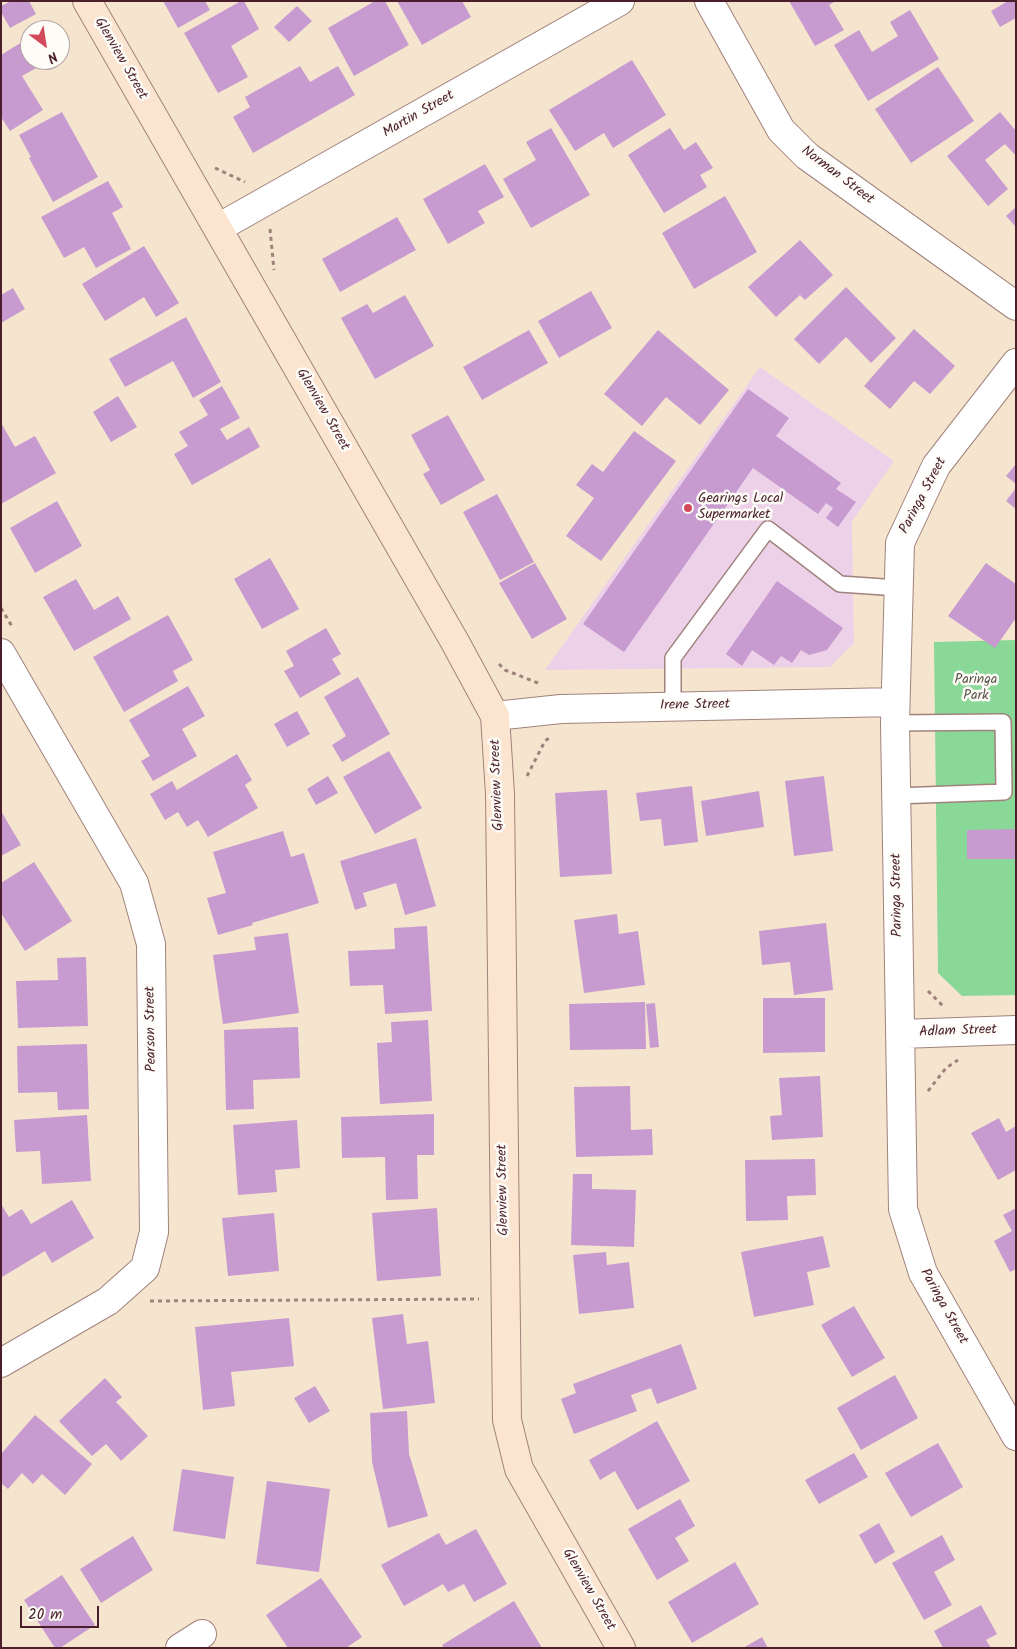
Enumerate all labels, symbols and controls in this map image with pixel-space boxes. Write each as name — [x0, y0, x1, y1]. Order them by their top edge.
street label: Glenview Street — [90, 15, 150, 103]
north arrow — [20, 20, 70, 70]
text: N — [43, 45, 62, 69]
street label: Martin Street — [380, 88, 458, 142]
street label: Norman Street — [797, 143, 877, 209]
street label: Glenview Street — [292, 366, 352, 454]
street label: Paringa Street — [897, 455, 951, 537]
place label: Gearings Local Supermarket — [698, 492, 783, 524]
marker: Gearings Local Supermarket — [682, 502, 694, 514]
park label: Paringa Park — [955, 673, 997, 706]
street label: Irene Street — [660, 697, 730, 715]
street label: Glenview Street — [488, 739, 508, 831]
street label: Paringa Street — [889, 853, 907, 937]
street label: Pearson Street — [143, 986, 161, 1072]
street label: Adlam Street — [919, 1022, 997, 1042]
street label: Glenview Street — [495, 1144, 513, 1236]
street label: Paringa Street — [915, 1266, 971, 1348]
street label: Glenview Street — [558, 1546, 618, 1634]
scale bar — [22, 1596, 101, 1628]
text: 20 m — [28, 1603, 62, 1627]

